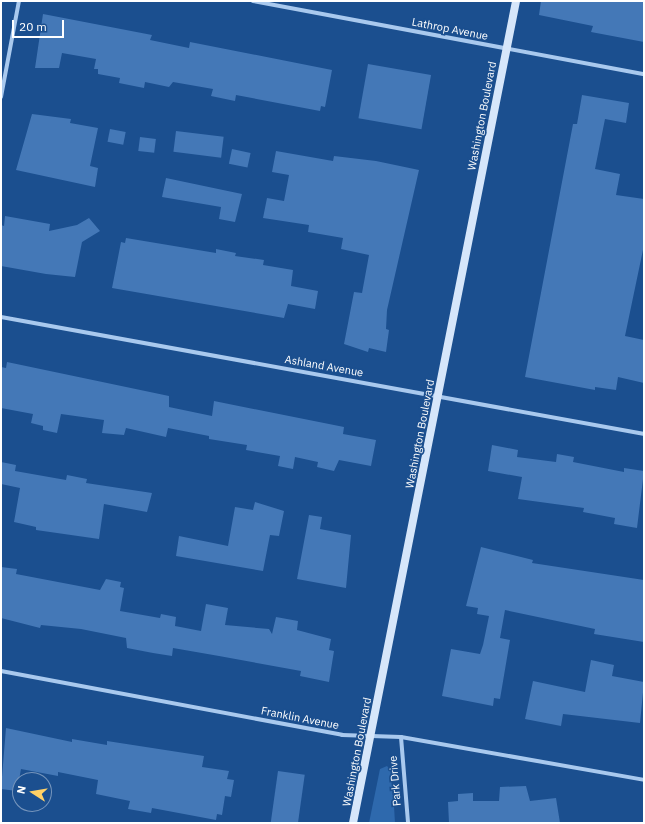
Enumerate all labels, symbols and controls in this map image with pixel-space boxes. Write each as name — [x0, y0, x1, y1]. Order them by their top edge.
scale bar — [14, 12, 66, 38]
street label: Lathrop Avenue — [411, 15, 489, 43]
text: 20 m — [19, 19, 47, 34]
street label: Washington Boulevard — [465, 60, 499, 172]
street label: Ashland Avenue — [284, 353, 364, 379]
street label: Washington Boulevard — [403, 378, 437, 490]
street label: Washington Boulevard — [340, 696, 374, 808]
street label: Franklin Avenue — [260, 704, 340, 732]
street label: Park Drive — [386, 755, 404, 807]
north arrow — [12, 772, 52, 812]
text: N — [14, 784, 29, 795]

